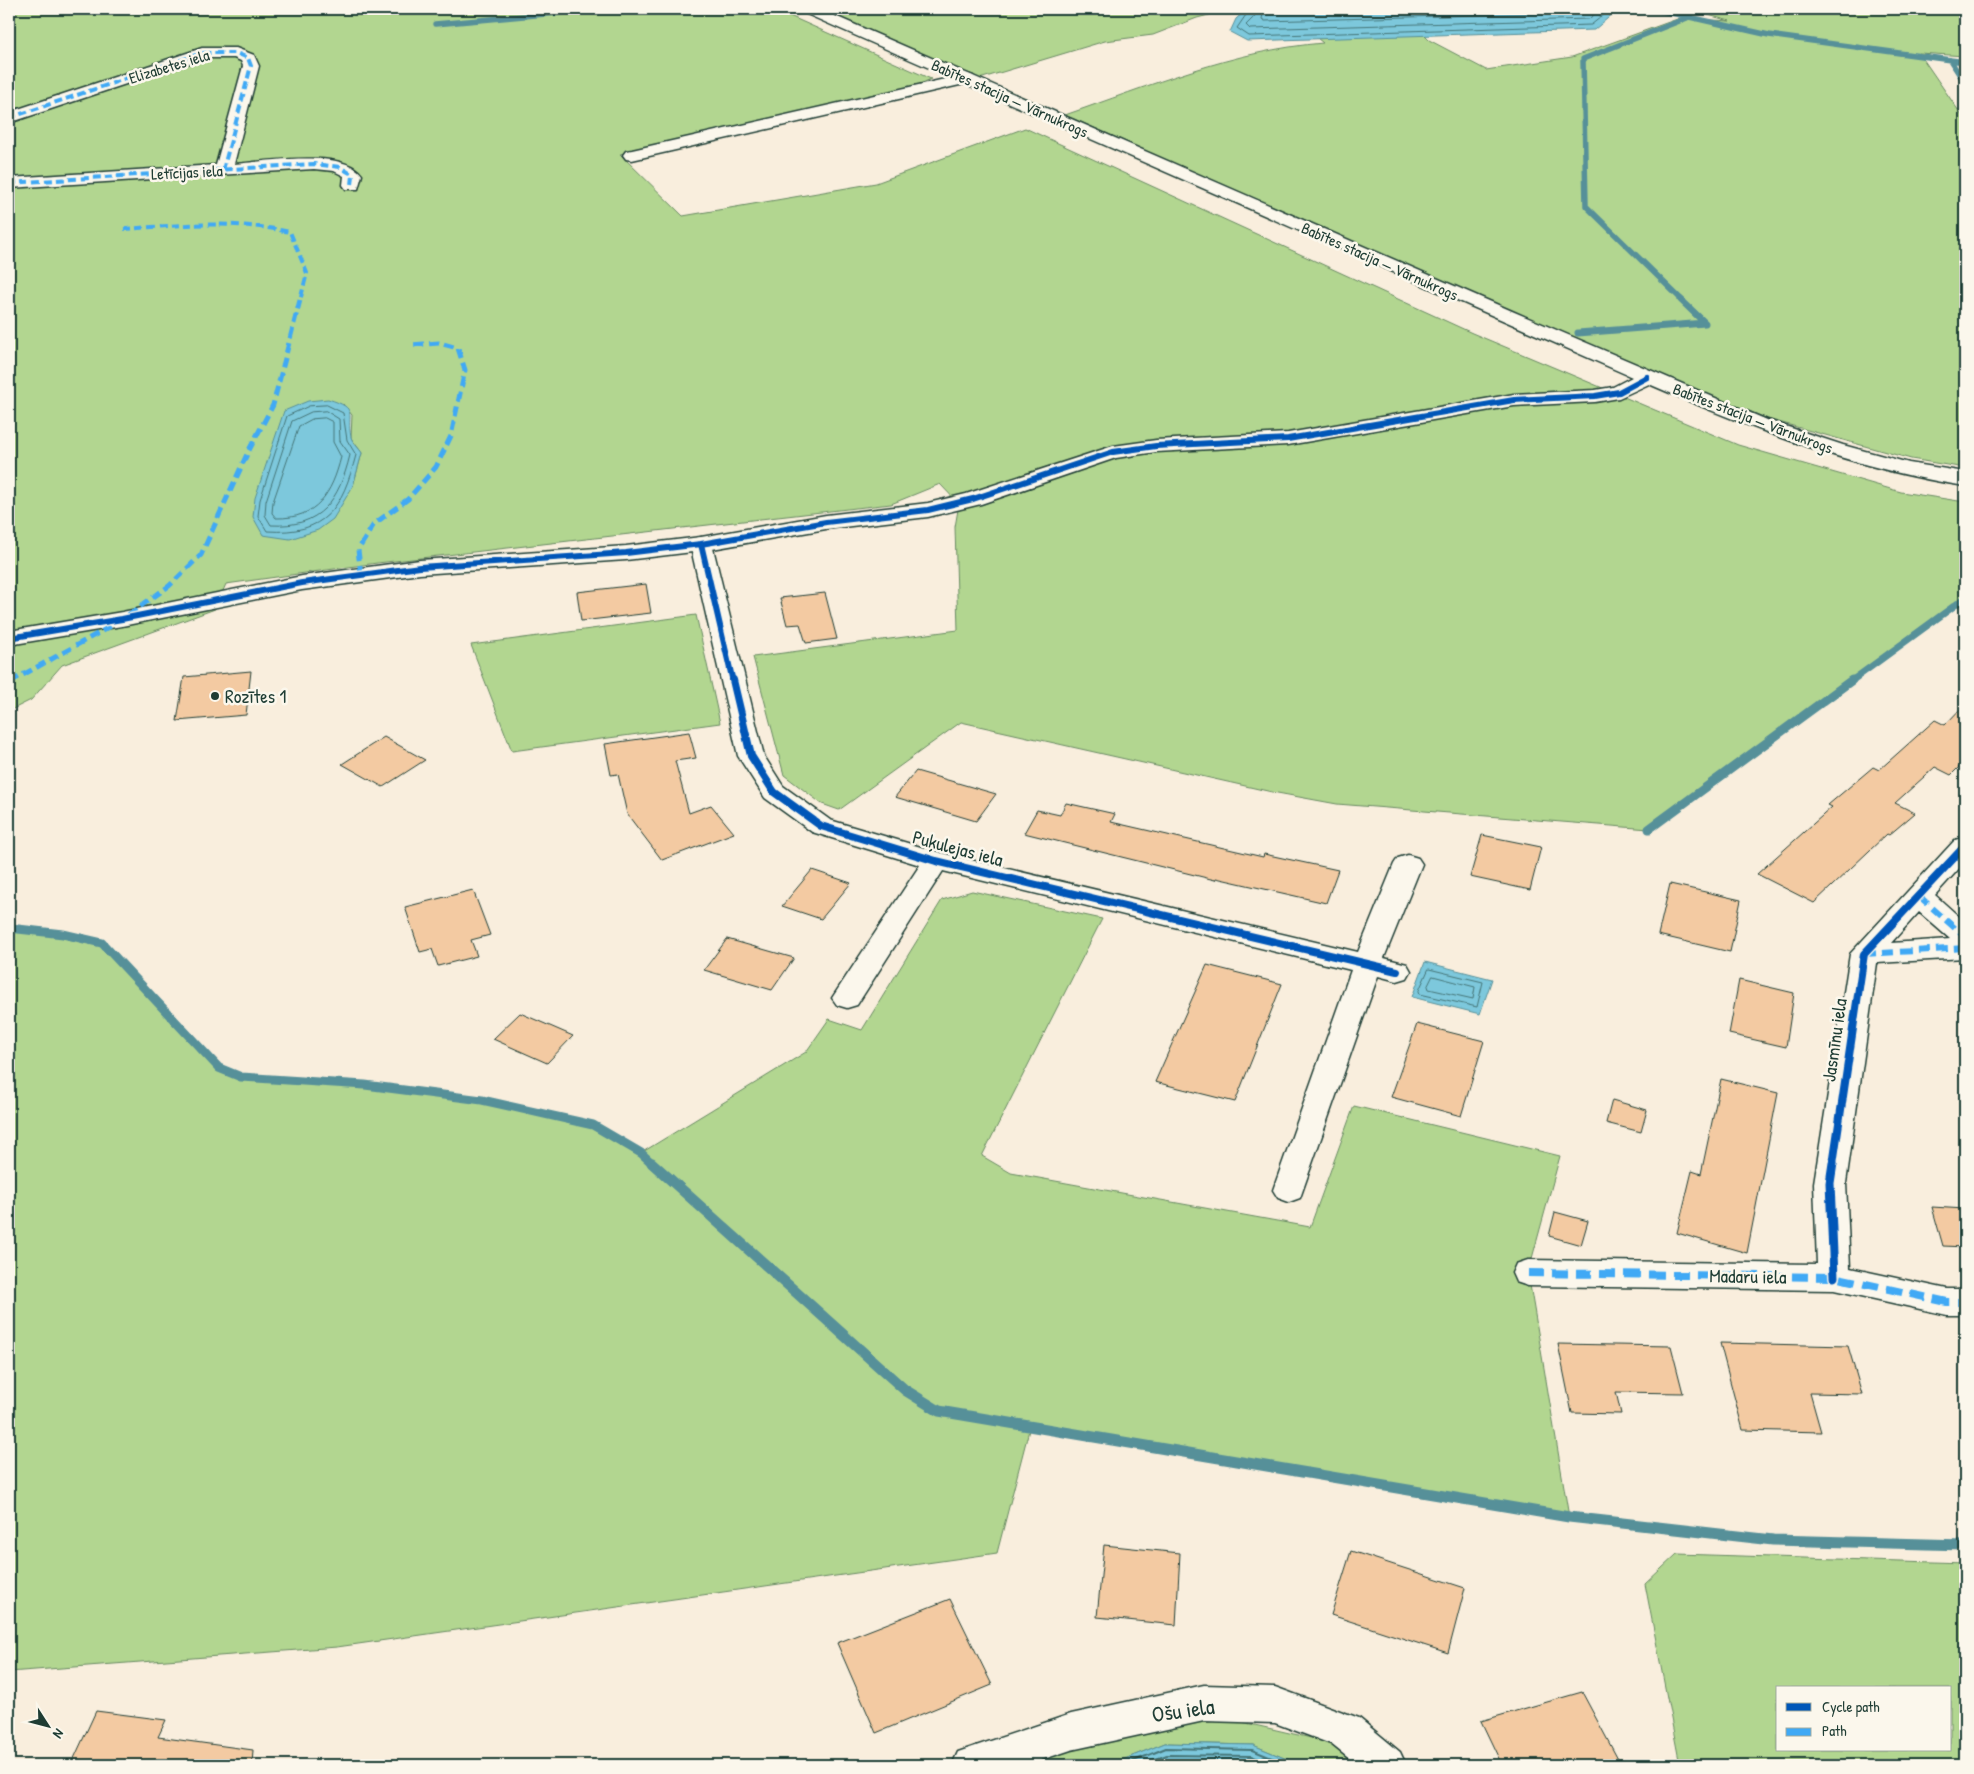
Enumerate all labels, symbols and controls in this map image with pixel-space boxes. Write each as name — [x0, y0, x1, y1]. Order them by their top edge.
street label: Elizabetes iela — [126, 43, 212, 89]
street label: Babītes stacija — Vārnukrogs — [928, 54, 1092, 142]
street label: Letīcijas iela — [151, 159, 223, 185]
street label: Babītes stacija — Vārnukrogs — [1298, 217, 1462, 305]
street label: Babītes stacija — Vārnukrogs — [1670, 377, 1836, 459]
place label: Rozītes 1 — [225, 683, 286, 709]
marker: Rozītes 1 — [209, 690, 221, 702]
street label: Puķulejas iela — [910, 823, 1007, 873]
street label: Jasmīnu iela — [1815, 996, 1853, 1083]
street label: Madaru iela — [1709, 1262, 1787, 1290]
legend — [1776, 1686, 1952, 1752]
street label: Ošu iela — [1150, 1691, 1217, 1729]
text: Cycle path — [1822, 1696, 1880, 1717]
north arrow — [22, 1702, 72, 1752]
text: Path — [1822, 1720, 1847, 1741]
text: N — [49, 1725, 69, 1743]

